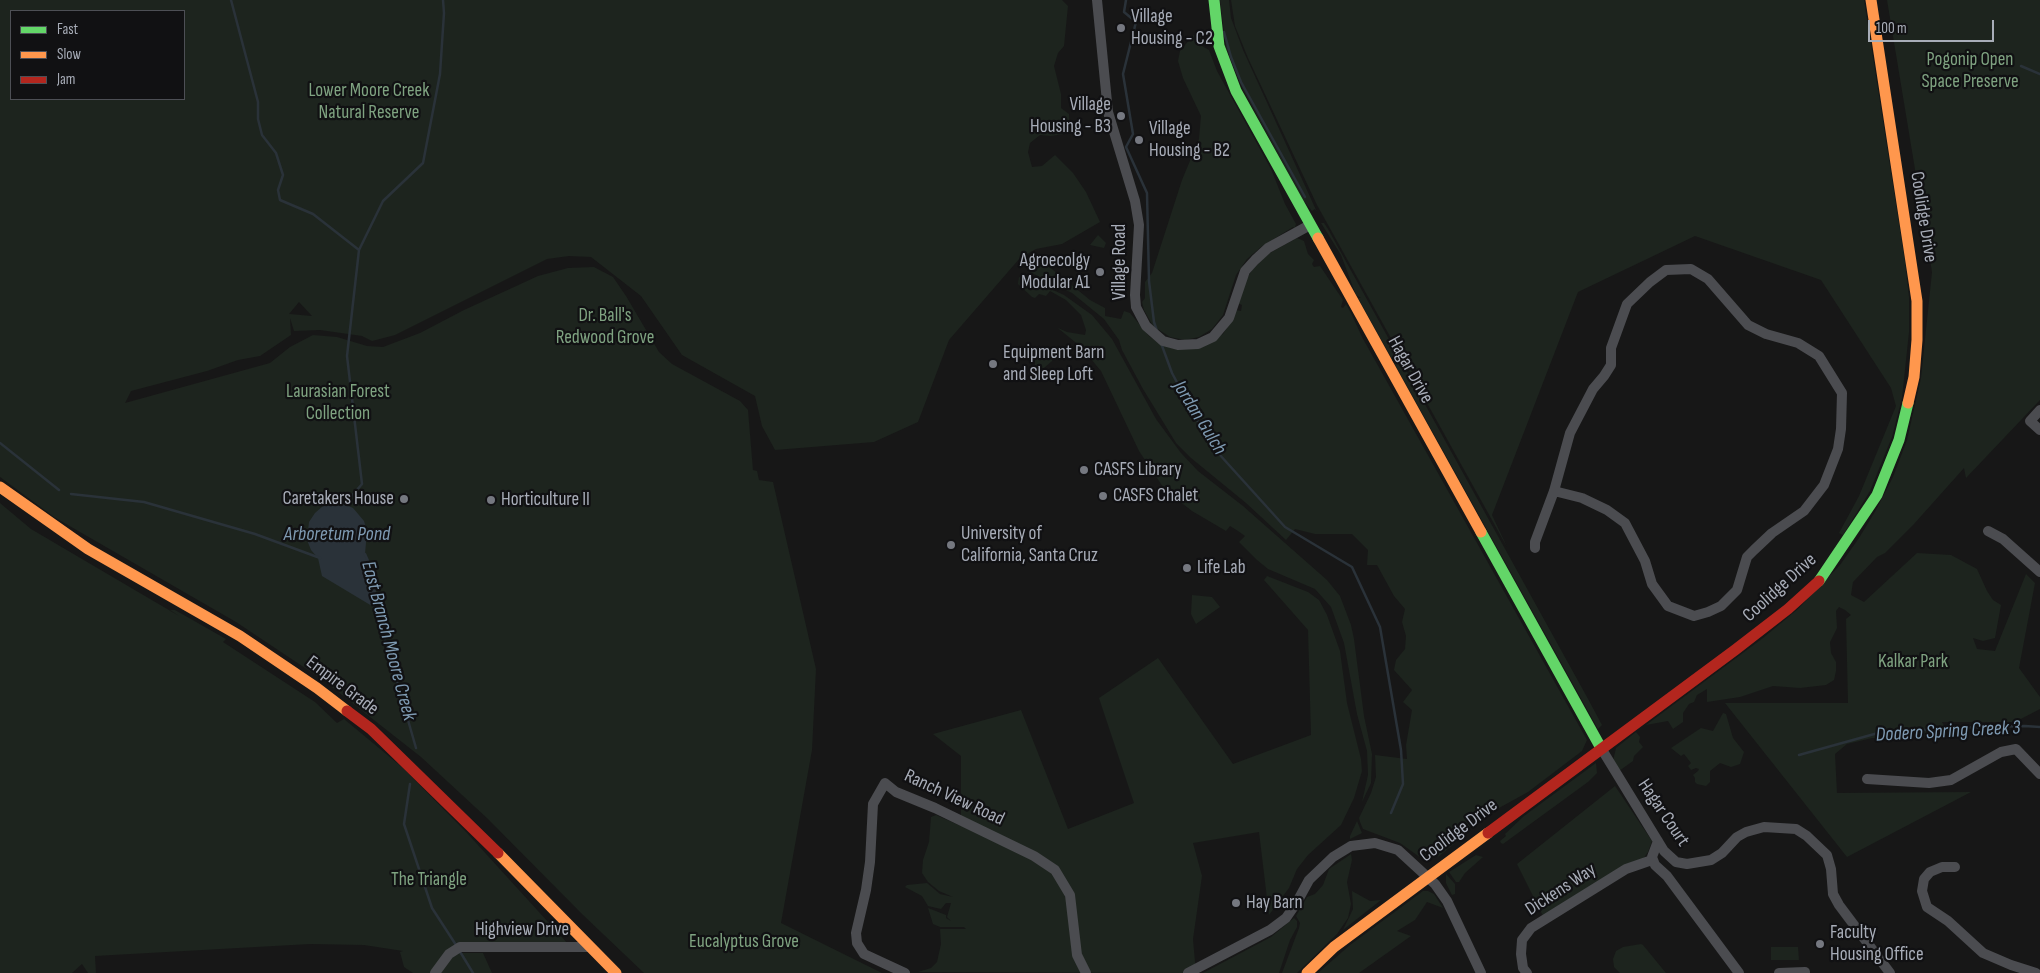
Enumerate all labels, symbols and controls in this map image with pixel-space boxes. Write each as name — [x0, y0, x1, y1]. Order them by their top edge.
place label: Village Housing - C2 — [1131, 6, 1213, 50]
legend — [10, 10, 185, 100]
scale bar — [1870, 10, 1996, 42]
text: 100 m — [1876, 19, 1907, 38]
text: Fast — [57, 20, 78, 39]
marker: Village Housing - C2 — [1115, 22, 1127, 34]
text: Slow — [57, 45, 81, 64]
park label: Pogonip Open Space Preserve — [1921, 49, 2019, 93]
text: Jam — [57, 70, 75, 89]
park label: Lower Moore Creek Natural Reserve — [308, 80, 430, 124]
place label: Village Housing - B3 — [1030, 94, 1111, 138]
marker: Village Housing - B3 — [1115, 110, 1127, 122]
place label: Village Housing - B2 — [1149, 118, 1230, 162]
marker: Village Housing - B2 — [1133, 134, 1145, 146]
street label: Coolidge Drive — [1905, 170, 1941, 264]
street label: Village Road — [1109, 224, 1131, 300]
place label: Agroecolgy Modular A1 — [1020, 250, 1090, 294]
marker: Agroecolgy Modular A1 — [1094, 266, 1106, 278]
park label: Dr. Ball's Redwood Grove — [556, 305, 654, 349]
street label: Hagar Drive — [1382, 332, 1438, 408]
place label: Equipment Barn and Sleep Loft — [1003, 342, 1104, 386]
marker: Equipment Barn and Sleep Loft — [987, 358, 999, 370]
water label: Jordan Gulch — [1167, 376, 1231, 460]
park label: Laurasian Forest Collection — [286, 381, 390, 425]
place label: CASFS Library — [1094, 459, 1182, 481]
marker: CASFS Library — [1078, 464, 1090, 476]
place label: CASFS Chalet — [1113, 485, 1198, 507]
place label: Caretakers House — [283, 488, 394, 510]
place label: Horticulture II — [501, 489, 590, 511]
marker: CASFS Chalet — [1097, 490, 1109, 502]
marker: Caretakers House — [398, 493, 410, 505]
marker: Horticulture II — [485, 494, 497, 506]
water label: Arboretum Pond — [284, 523, 390, 547]
place label: University of California, Santa Cruz — [961, 523, 1098, 567]
marker: University of California, Santa Cruz — [945, 539, 957, 551]
street label: Coolidge Drive — [1738, 549, 1822, 627]
place label: Life Lab — [1197, 557, 1246, 579]
water label: East Branch Moore Creek — [355, 559, 421, 723]
marker: Life Lab — [1181, 562, 1193, 574]
street label: Empire Grade — [301, 651, 383, 721]
park label: Kalkar Park — [1878, 651, 1948, 673]
water label: Dodero Spring Creek 3 — [1875, 716, 2021, 748]
street label: Ranch View Road — [900, 765, 1008, 831]
street label: Hagar Court — [1632, 775, 1694, 851]
street label: Coolidge Drive — [1416, 794, 1502, 868]
street label: Dickens Way — [1521, 859, 1601, 921]
park label: The Triangle — [391, 869, 467, 891]
place label: Hay Barn — [1246, 892, 1303, 914]
marker: Hay Barn — [1230, 897, 1242, 909]
street label: Highview Drive — [475, 919, 569, 941]
place label: Faculty Housing Office — [1830, 922, 1924, 966]
park label: Eucalyptus Grove — [689, 931, 799, 953]
marker: Faculty Housing Office — [1814, 938, 1826, 950]

